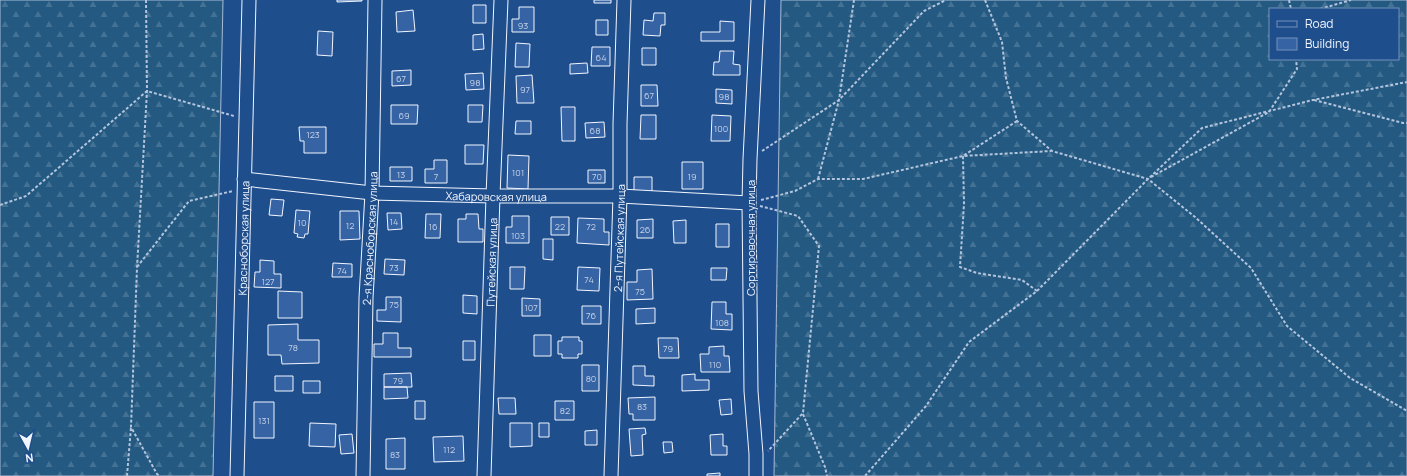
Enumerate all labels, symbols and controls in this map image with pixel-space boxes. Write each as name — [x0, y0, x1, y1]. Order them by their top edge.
legend — [1269, 8, 1399, 60]
text: Road — [1305, 15, 1333, 32]
house number: 93 — [518, 19, 528, 32]
text: Building — [1305, 35, 1349, 52]
house number: 64 — [596, 51, 606, 64]
house number: 67 — [396, 72, 407, 85]
house number: 98 — [470, 76, 480, 89]
house number: 97 — [520, 83, 530, 96]
house number: 67 — [644, 89, 655, 102]
house number: 98 — [719, 90, 729, 103]
house number: 69 — [398, 109, 410, 122]
house number: 100 — [714, 122, 728, 135]
house number: 68 — [590, 124, 600, 137]
house number: 123 — [306, 128, 320, 141]
house number: 101 — [512, 166, 524, 179]
house number: 13 — [397, 168, 405, 181]
house number: 7 — [434, 170, 439, 183]
house number: 70 — [592, 170, 602, 183]
house number: 19 — [687, 170, 697, 183]
street label: 2-я Красноборская улица — [358, 171, 380, 305]
street label: Красноборская улица — [234, 180, 252, 296]
street label: Сортировочная улица — [743, 180, 758, 296]
street label: 2-я Путейская улица — [609, 184, 628, 292]
street label: Хабаровская улица — [445, 187, 547, 204]
house number: 14 — [390, 215, 398, 228]
house number: 10 — [298, 216, 307, 229]
street label: Путейская улица — [482, 217, 500, 307]
house number: 12 — [346, 219, 354, 232]
house number: 16 — [428, 220, 438, 233]
house number: 22 — [555, 220, 565, 233]
house number: 72 — [586, 220, 596, 233]
house number: 26 — [640, 223, 651, 236]
house number: 103 — [511, 229, 525, 242]
house number: 73 — [389, 261, 399, 274]
house number: 74 — [337, 264, 347, 277]
house number: 74 — [584, 273, 594, 286]
house number: 127 — [261, 275, 275, 288]
house number: 75 — [635, 285, 645, 298]
house number: 75 — [389, 298, 399, 311]
house number: 107 — [524, 301, 538, 314]
house number: 76 — [586, 309, 596, 322]
house number: 108 — [715, 316, 729, 329]
house number: 78 — [288, 341, 298, 354]
house number: 79 — [663, 342, 673, 355]
house number: 110 — [709, 358, 721, 371]
house number: 80 — [586, 372, 596, 385]
house number: 79 — [393, 374, 403, 387]
house number: 83 — [637, 400, 647, 413]
house number: 82 — [560, 404, 570, 417]
house number: 131 — [258, 414, 270, 427]
north arrow — [8, 428, 48, 468]
house number: 112 — [443, 443, 455, 456]
house number: 83 — [390, 448, 400, 461]
text: N — [24, 450, 34, 466]

